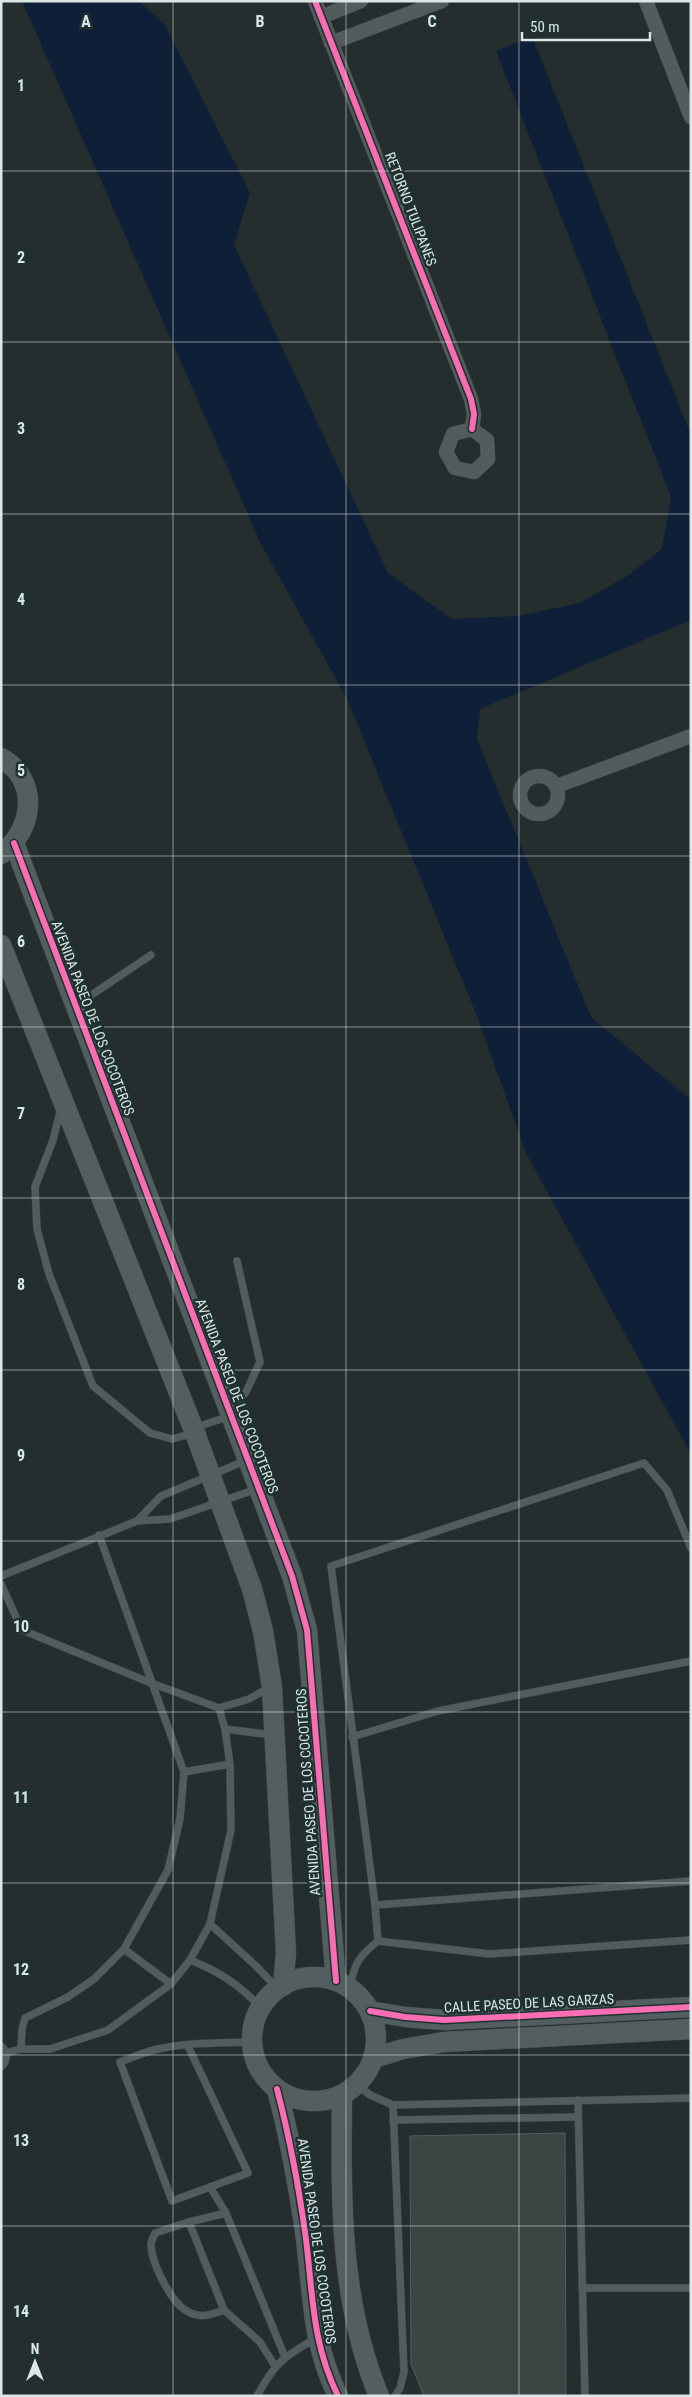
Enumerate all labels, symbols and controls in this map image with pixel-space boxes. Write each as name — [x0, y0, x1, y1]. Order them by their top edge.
scale bar — [522, 10, 650, 42]
text: A — [81, 12, 91, 31]
text: B — [256, 12, 265, 31]
text: C — [427, 12, 437, 31]
text: 50 m — [530, 18, 560, 36]
text: 1 — [17, 76, 25, 95]
street label: RETORNO TULIPANES — [382, 150, 440, 268]
text: 2 — [17, 248, 25, 267]
text: 3 — [17, 419, 25, 438]
text: 4 — [17, 590, 25, 609]
text: 5 — [17, 761, 25, 780]
street label: AVENIDA PASEO DE LOS COCOTEROS — [48, 918, 138, 1118]
text: 6 — [17, 932, 25, 951]
text: 7 — [17, 1104, 25, 1123]
text: 8 — [17, 1275, 25, 1294]
street label: AVENIDA PASEO DE LOS COCOTEROS — [192, 1296, 282, 1496]
text: 9 — [17, 1446, 25, 1465]
text: 10 — [13, 1617, 29, 1636]
street label: AVENIDA PASEO DE LOS COCOTEROS — [293, 1688, 323, 1896]
text: 11 — [13, 1788, 29, 1807]
text: 12 — [13, 1960, 29, 1979]
street label: CALLE PASEO DE LAS GARZAS — [444, 1991, 614, 2015]
text: 13 — [13, 2131, 29, 2150]
street label: AVENIDA PASEO DE LOS COCOTEROS — [295, 2137, 339, 2345]
text: 14 — [13, 2302, 29, 2321]
north arrow — [10, 2337, 60, 2387]
text: N — [31, 2341, 39, 2357]

